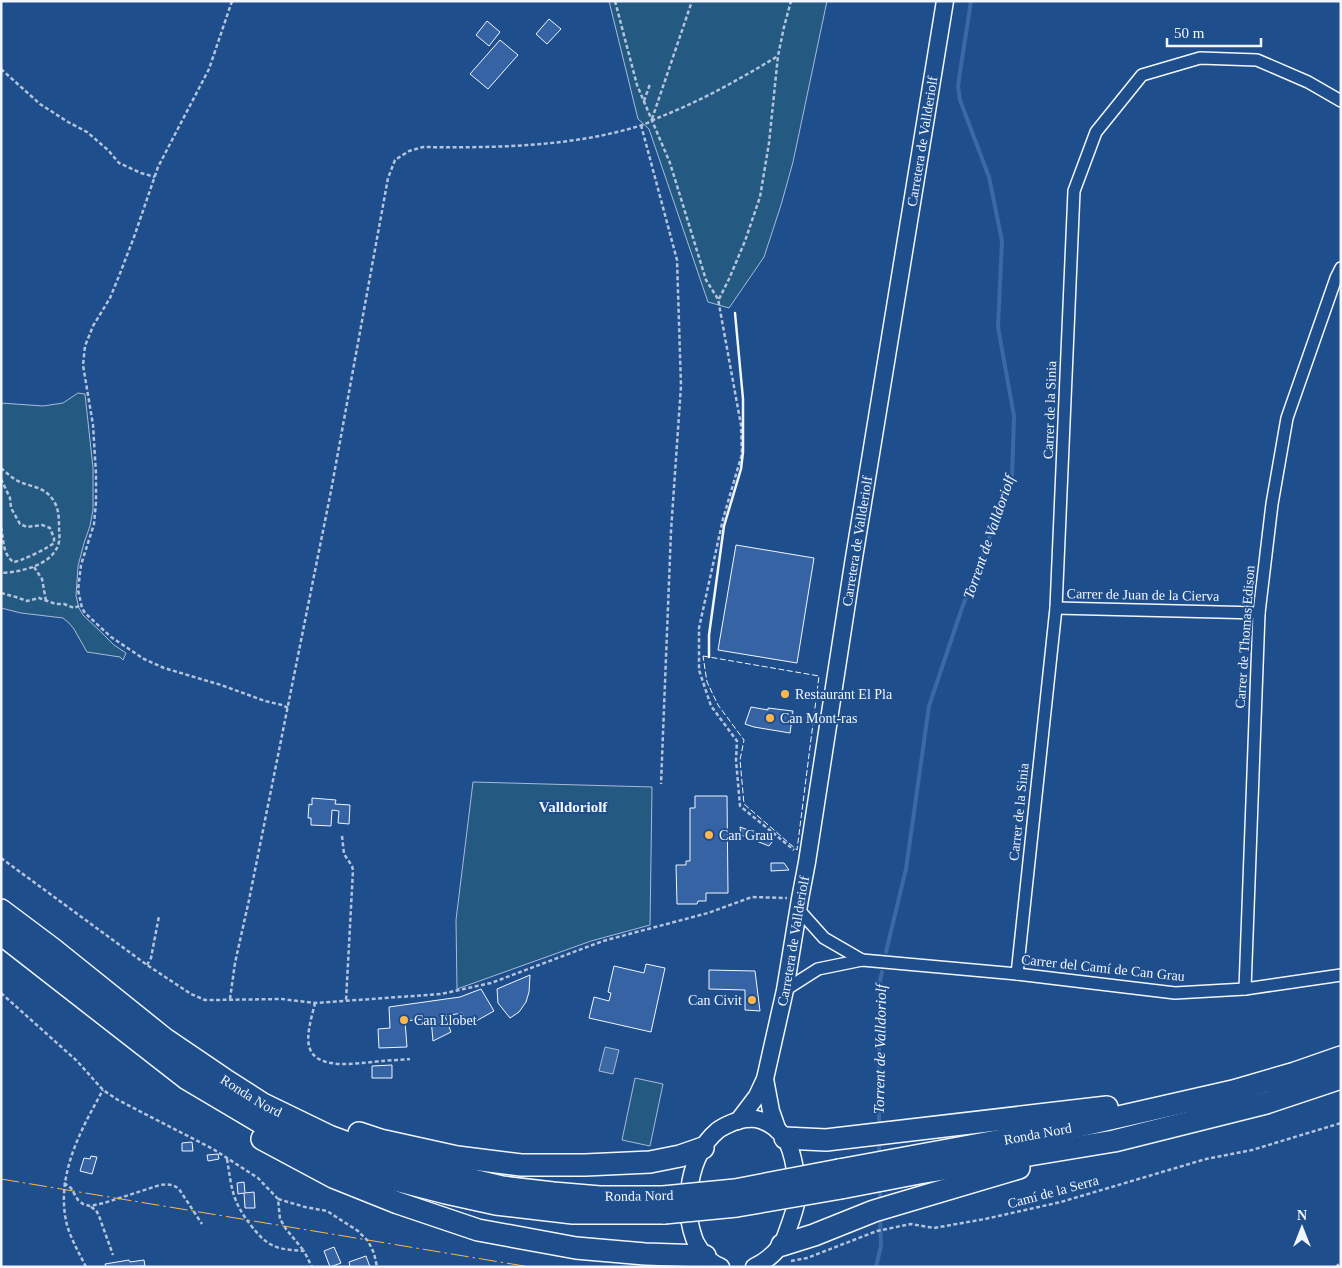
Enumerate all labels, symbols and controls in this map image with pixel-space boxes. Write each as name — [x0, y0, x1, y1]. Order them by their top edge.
scale bar — [1167, 15, 1261, 47]
text: 50 m — [1174, 25, 1205, 41]
street label: Carretera de Vallderiolf — [904, 75, 940, 208]
street label: Carrer de la Sinia — [1041, 360, 1059, 459]
water label: Torrent de Valldoriolf — [960, 471, 1018, 601]
street label: Carretera de Vallderiolf — [839, 474, 875, 607]
street label: Carrer de Thomas Edison — [1233, 565, 1257, 709]
street label: Carrer de Juan de la Cierva — [1066, 586, 1220, 604]
place label: Restaurant El Pla — [795, 687, 893, 702]
marker: Restaurant El Pla — [779, 688, 791, 700]
place label: Can Mont-ras — [780, 711, 857, 726]
marker: Can Mont-ras — [764, 712, 776, 724]
street label: Carrer de la Sinia — [1006, 762, 1032, 862]
district label: Valldoriolf — [539, 799, 608, 815]
place label: Can Grau — [719, 828, 773, 843]
marker: Can Grau — [703, 829, 715, 841]
street label: Carretera de Vallderiolf — [774, 874, 812, 1008]
street label: Carrer del Camí de Can Grau — [1020, 952, 1186, 984]
water label: Torrent de Valldoriolf — [871, 982, 889, 1114]
place label: Can Civit — [688, 993, 742, 1008]
marker: Can Civit — [746, 994, 758, 1006]
place label: Can Llobet — [414, 1013, 477, 1028]
marker: Can Llobet — [398, 1014, 410, 1026]
street label: Ronda Nord — [218, 1071, 284, 1120]
street label: Ronda Nord — [1002, 1120, 1073, 1147]
street label: Camí de la Serra — [1006, 1172, 1101, 1211]
street label: Ronda Nord — [604, 1188, 674, 1204]
north arrow — [1277, 1203, 1327, 1253]
text: N — [1297, 1208, 1307, 1223]

